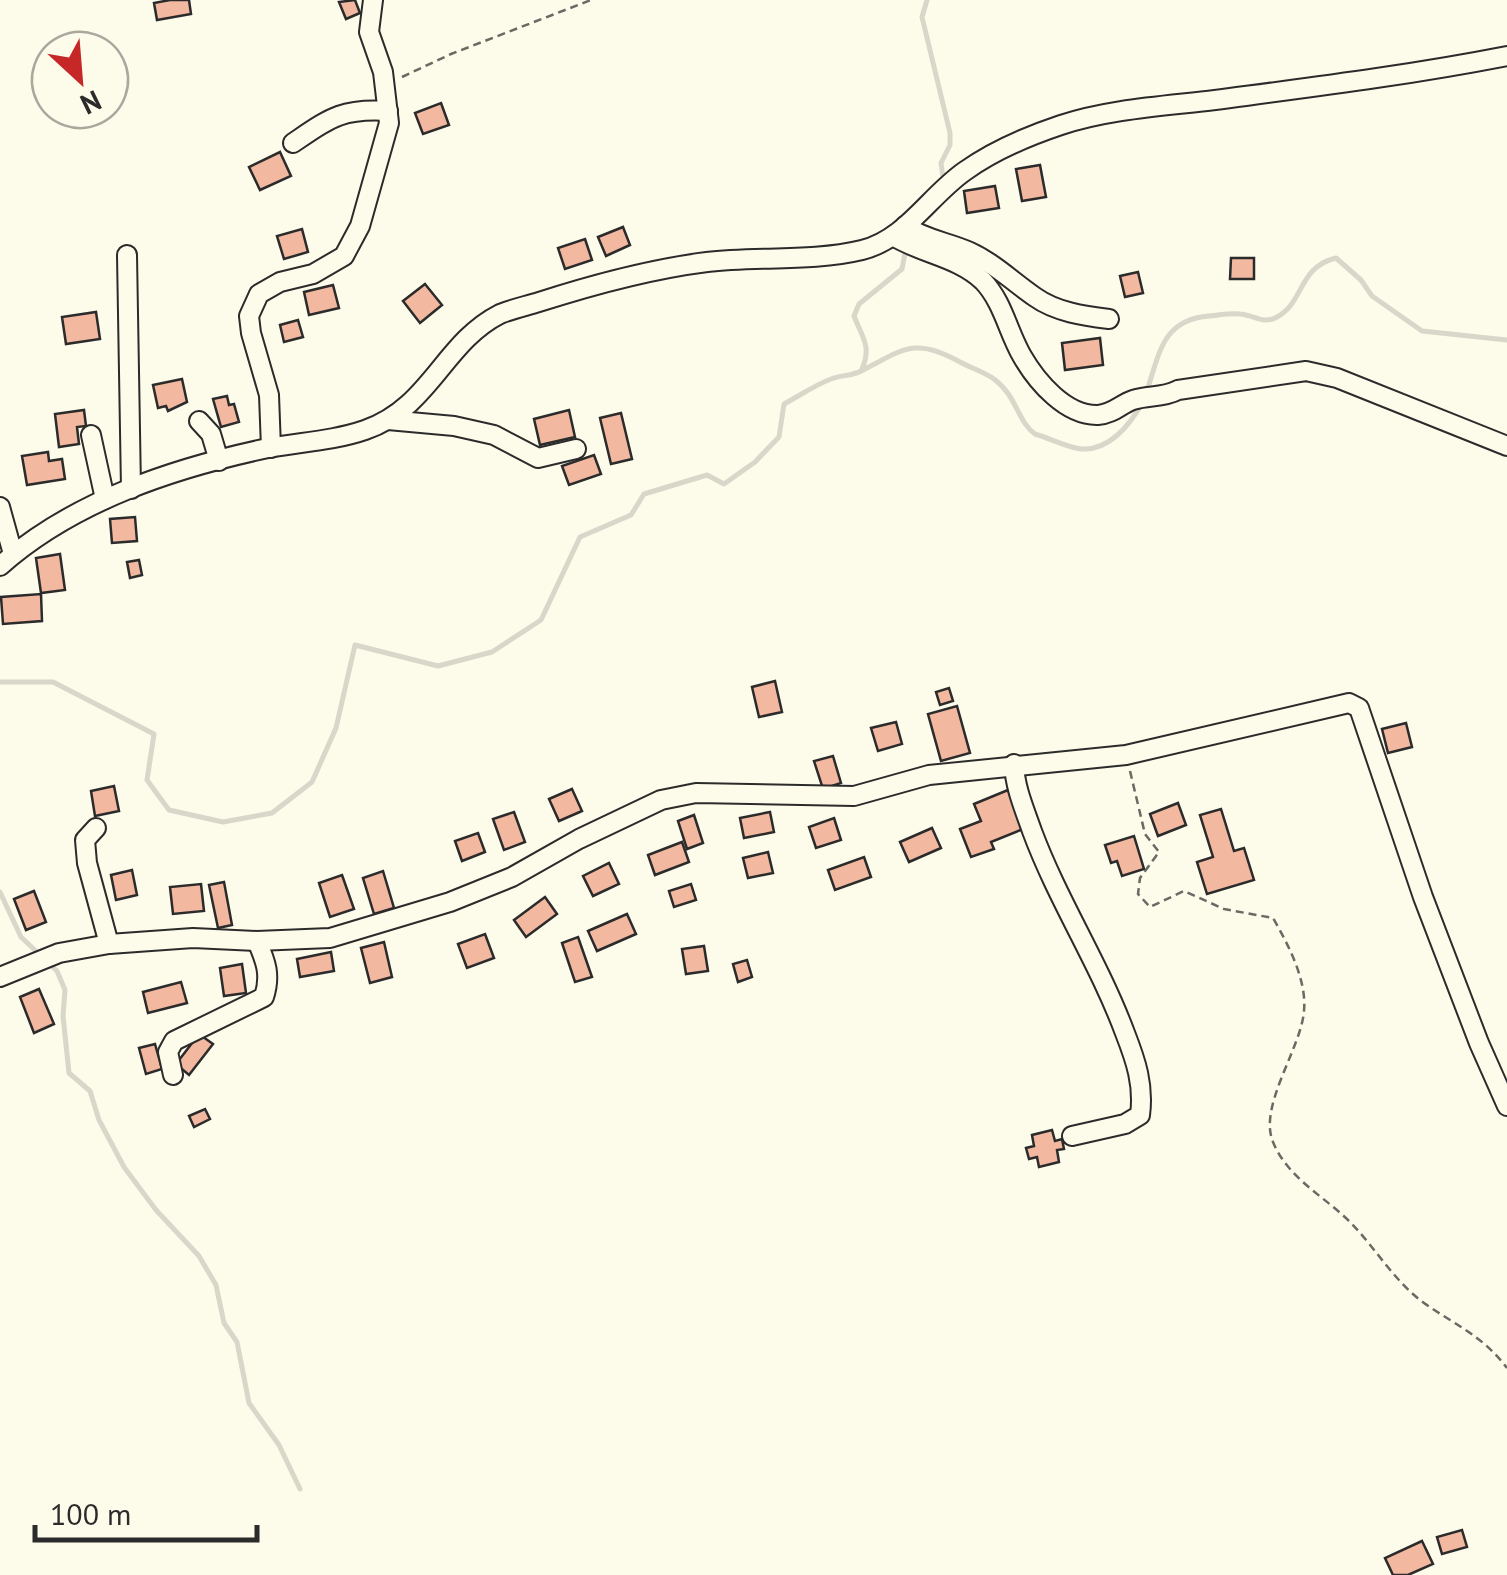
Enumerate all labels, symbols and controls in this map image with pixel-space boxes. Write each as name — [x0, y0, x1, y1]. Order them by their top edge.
north arrow — [30, 30, 130, 130]
text: N — [75, 82, 108, 124]
scale bar — [35, 1480, 258, 1542]
text: 100 m — [50, 1494, 131, 1533]

